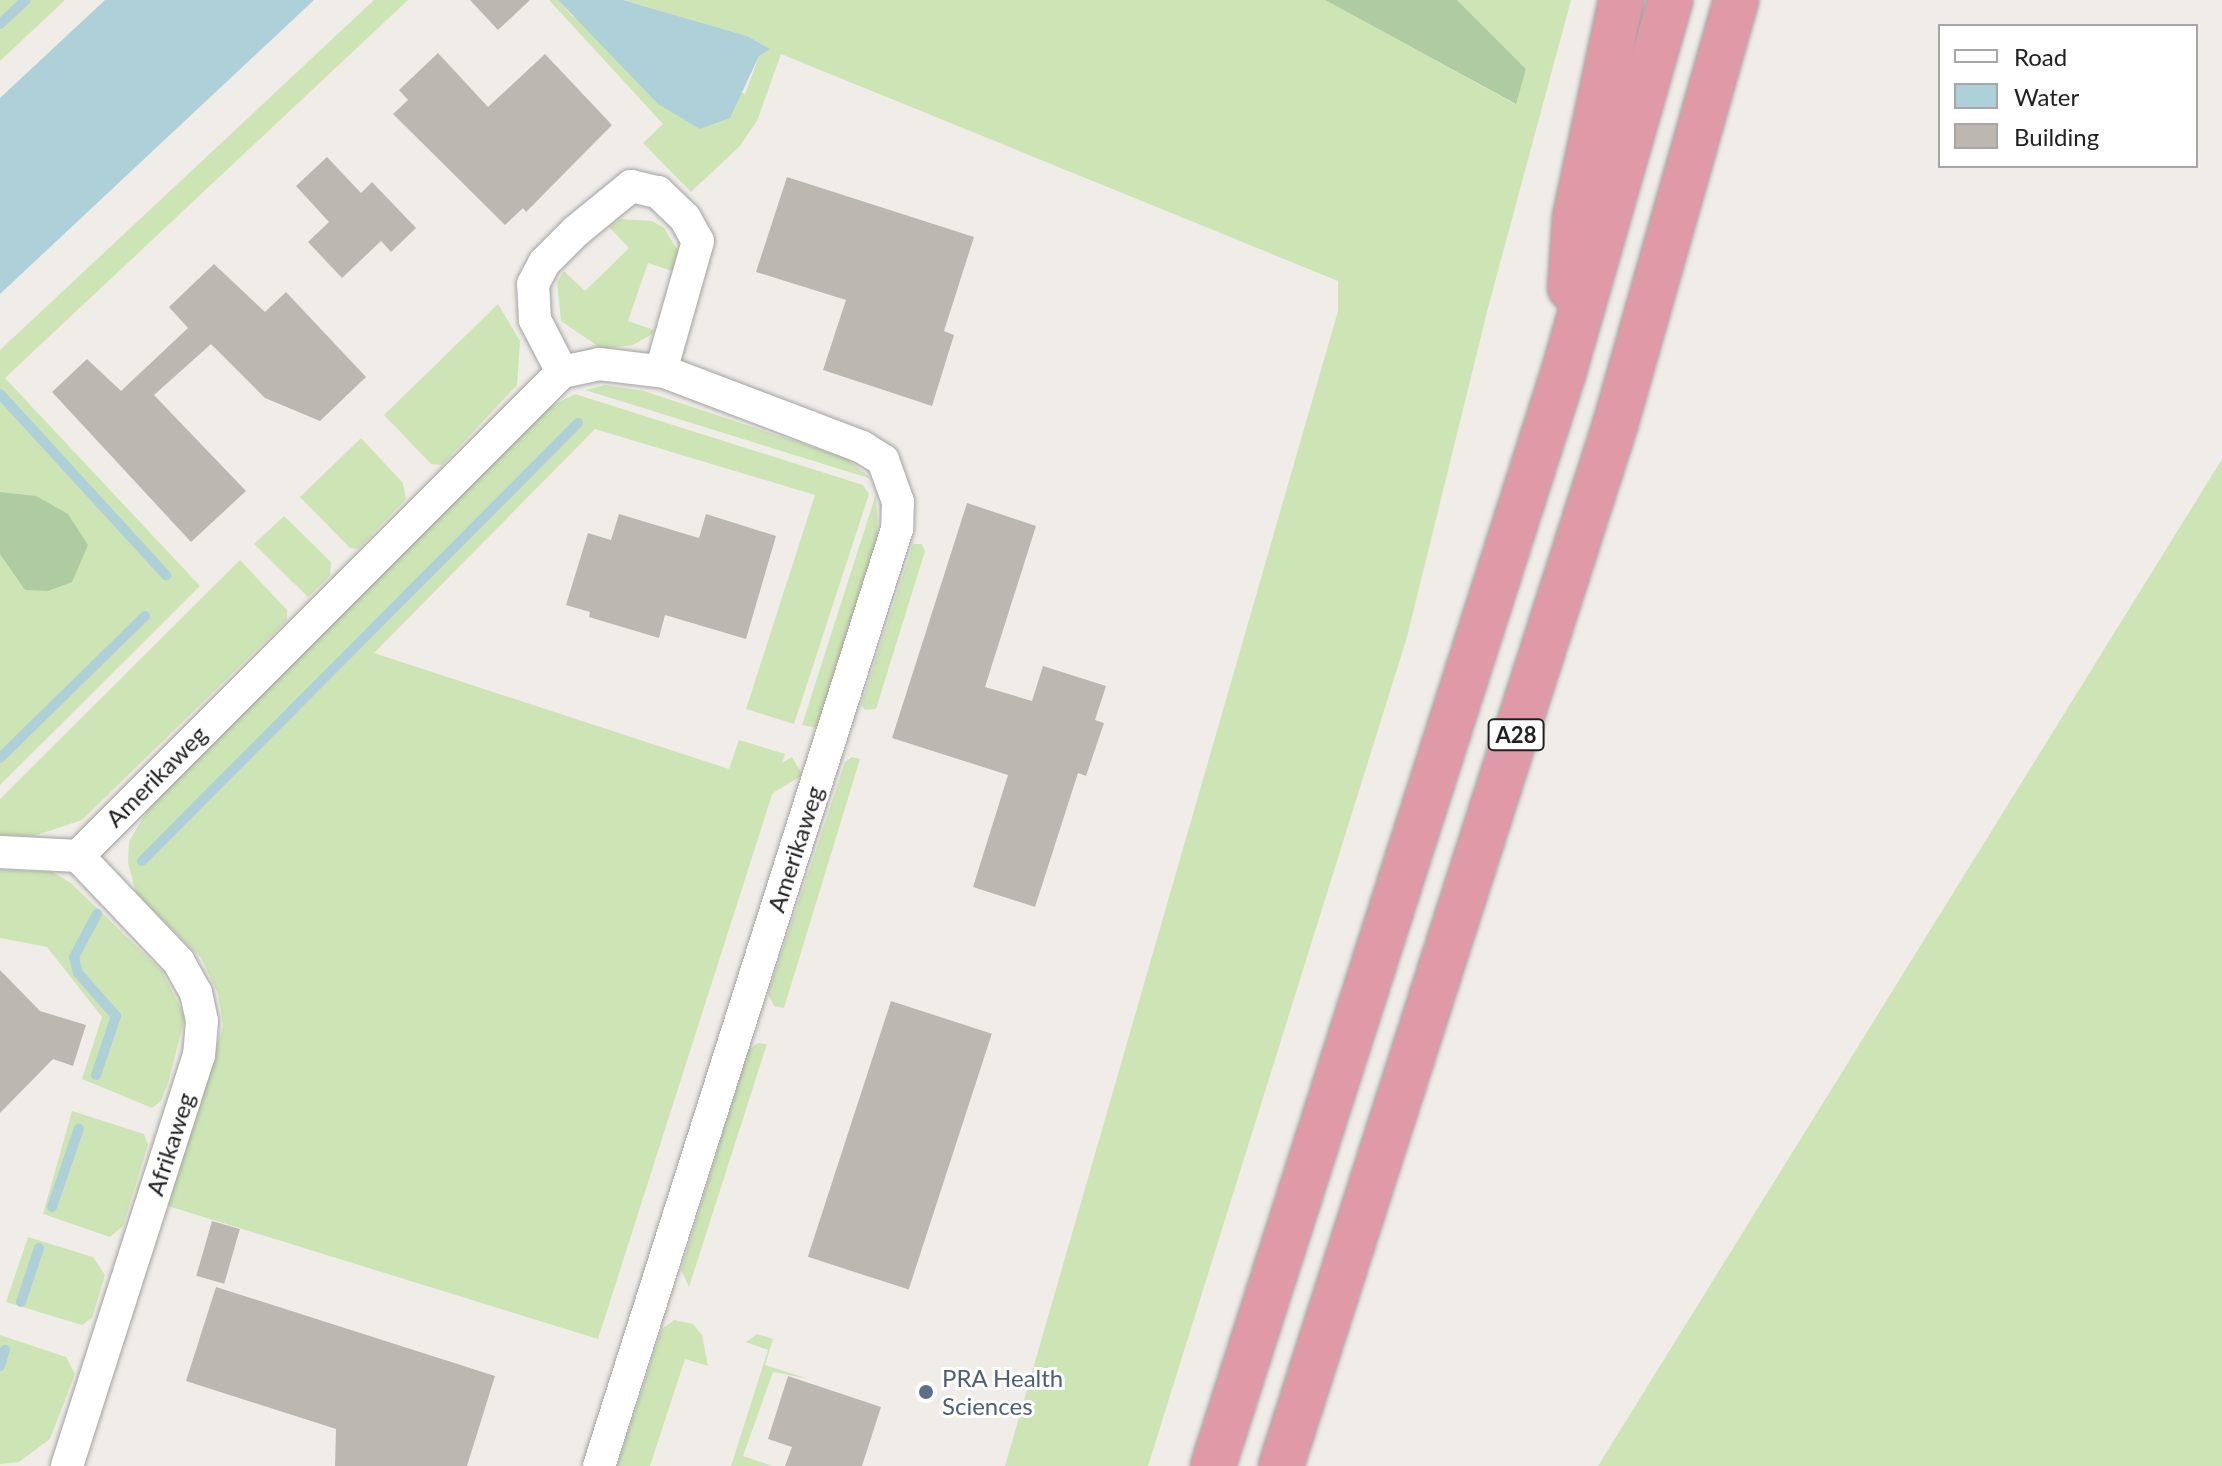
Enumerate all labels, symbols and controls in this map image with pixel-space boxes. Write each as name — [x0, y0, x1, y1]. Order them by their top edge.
legend — [1938, 24, 2198, 168]
text: Road — [2014, 42, 2067, 71]
text: Water — [2014, 82, 2079, 111]
text: Building — [2014, 122, 2099, 151]
road number: A28 — [1486, 717, 1546, 753]
street label: Amerikaweg — [100, 720, 212, 832]
street label: Amerikaweg — [761, 782, 829, 916]
street label: Afrikaweg — [140, 1089, 200, 1199]
place label: PRA Health Sciences — [942, 1364, 1064, 1420]
marker: PRA Health Sciences — [917, 1383, 935, 1401]

